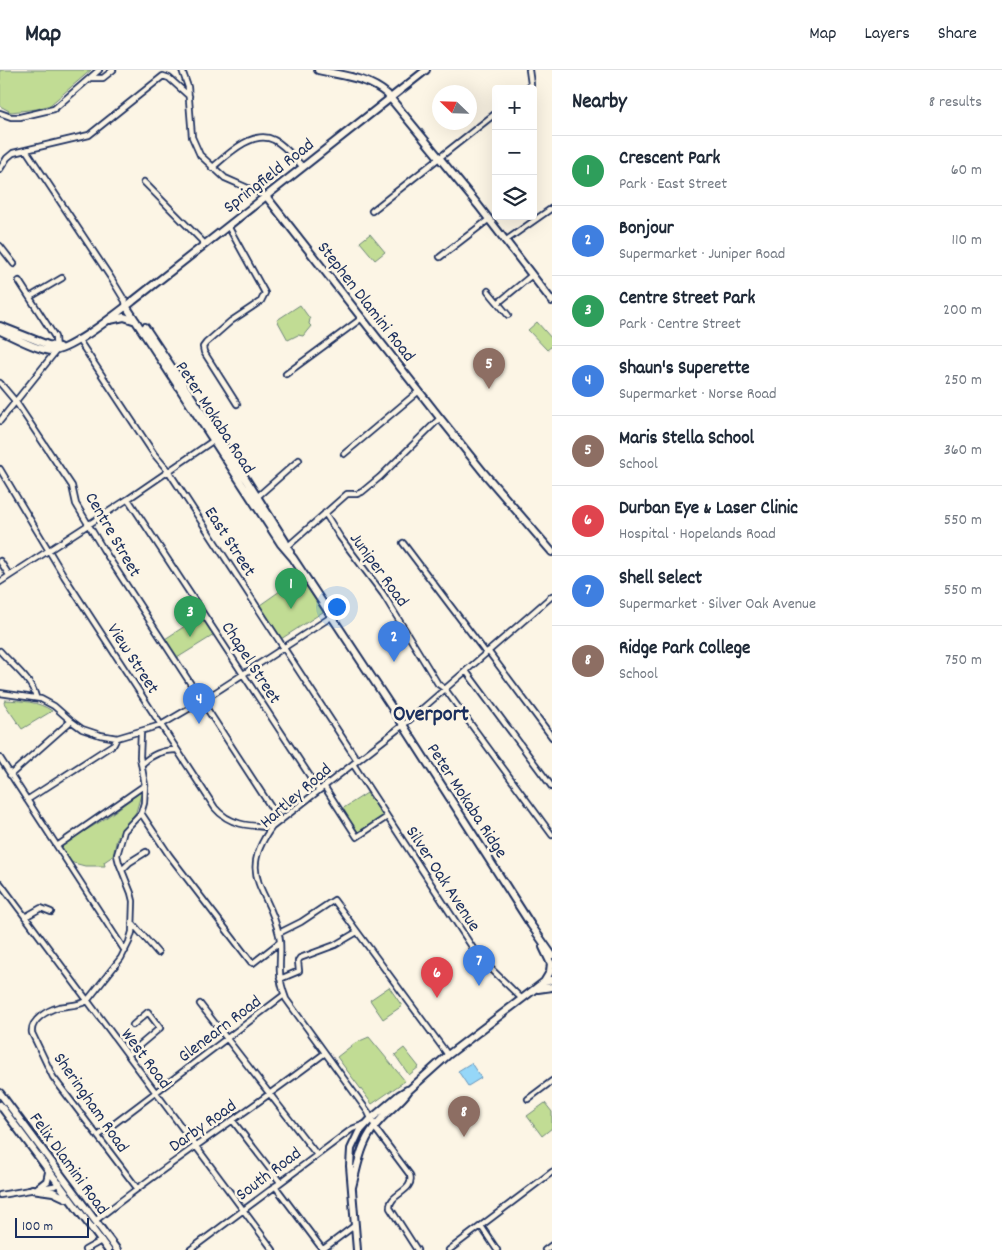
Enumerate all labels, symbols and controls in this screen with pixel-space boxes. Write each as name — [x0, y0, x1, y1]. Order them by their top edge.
text: Map — [25, 18, 61, 52]
text: Map — [809, 22, 836, 47]
text: Layers — [864, 22, 910, 47]
text: Share — [938, 22, 977, 47]
north arrow — [432, 85, 477, 130]
map controls — [492, 85, 537, 220]
button: + — [492, 85, 537, 130]
text: Nearby — [572, 88, 627, 118]
text: 8 results — [929, 91, 982, 114]
button: − — [492, 130, 537, 175]
street label: Springfield Road — [219, 134, 320, 220]
text: Crescent Park — [619, 146, 720, 173]
text: 1 — [586, 159, 590, 182]
text: 60 m — [951, 159, 982, 182]
text: Park · East Street — [619, 173, 727, 196]
button: layers — [492, 175, 537, 220]
text: Bonjour — [619, 216, 674, 243]
text: 2 — [585, 229, 592, 252]
text: 110 m — [952, 229, 982, 252]
street label: Stephen Dlamini Road — [310, 237, 420, 368]
text: Supermarket · Juniper Road — [619, 243, 785, 266]
text: Centre Street Park — [619, 286, 755, 313]
text: 3 — [584, 299, 592, 322]
text: 200 m — [943, 299, 982, 322]
text: Park · Centre Street — [619, 313, 741, 336]
pin: 5 — [473, 348, 505, 389]
text: Shaun's Superette — [619, 356, 750, 383]
street label: Peter Mokaba Road — [168, 357, 260, 480]
text: 4 — [585, 369, 591, 392]
text: 250 m — [944, 369, 982, 392]
text: Supermarket · Norse Road — [619, 383, 777, 406]
text: Maris Stella School — [619, 426, 754, 453]
text: 5 — [584, 439, 592, 462]
text: 360 m — [944, 439, 982, 462]
text: School — [619, 453, 658, 476]
street label: Centre Street — [77, 488, 146, 583]
text: Durban Eye & Laser Clinic — [619, 496, 798, 523]
street label: East Street — [197, 503, 261, 582]
text: 6 — [584, 509, 592, 532]
text: 550 m — [944, 509, 982, 532]
text: Hospital · Hopelands Road — [619, 523, 776, 546]
street label: Juniper Road — [342, 528, 414, 613]
text: Shell Select — [619, 566, 702, 593]
pin: 1 — [275, 568, 307, 609]
text: 7 — [585, 579, 591, 602]
text: 550 m — [944, 579, 982, 602]
text: Supermarket · Silver Oak Avenue — [619, 593, 816, 616]
your location — [324, 594, 350, 620]
pin: 3 — [174, 596, 206, 637]
street label: Chapel Street — [214, 617, 286, 710]
street label: View Street — [100, 619, 164, 700]
pin: 2 — [378, 621, 410, 662]
text: Ridge Park College — [619, 636, 750, 663]
text: 8 — [585, 649, 591, 672]
text: 750 m — [945, 649, 982, 672]
text: School — [619, 663, 658, 686]
pin: 4 — [183, 683, 215, 724]
district label: Overport — [393, 700, 470, 731]
street label: Peter Mokaba Ridge — [419, 739, 513, 864]
street label: Hartley Road — [255, 758, 338, 835]
street label: Silver Oak Avenue — [398, 822, 485, 937]
pin: 7 — [463, 945, 495, 986]
pin: 6 — [421, 957, 453, 998]
street label: Glenearn Road — [174, 990, 267, 1070]
street label: West Road — [114, 1024, 176, 1095]
street label: Sheringham Road — [46, 1048, 134, 1159]
street label: Darby Road — [165, 1095, 242, 1159]
pin: 8 — [448, 1096, 480, 1137]
street label: Felix Dlamini Road — [22, 1108, 114, 1221]
street label: South Road — [231, 1142, 308, 1208]
scale bar — [15, 1215, 89, 1238]
text: 100 m — [22, 1217, 53, 1237]

